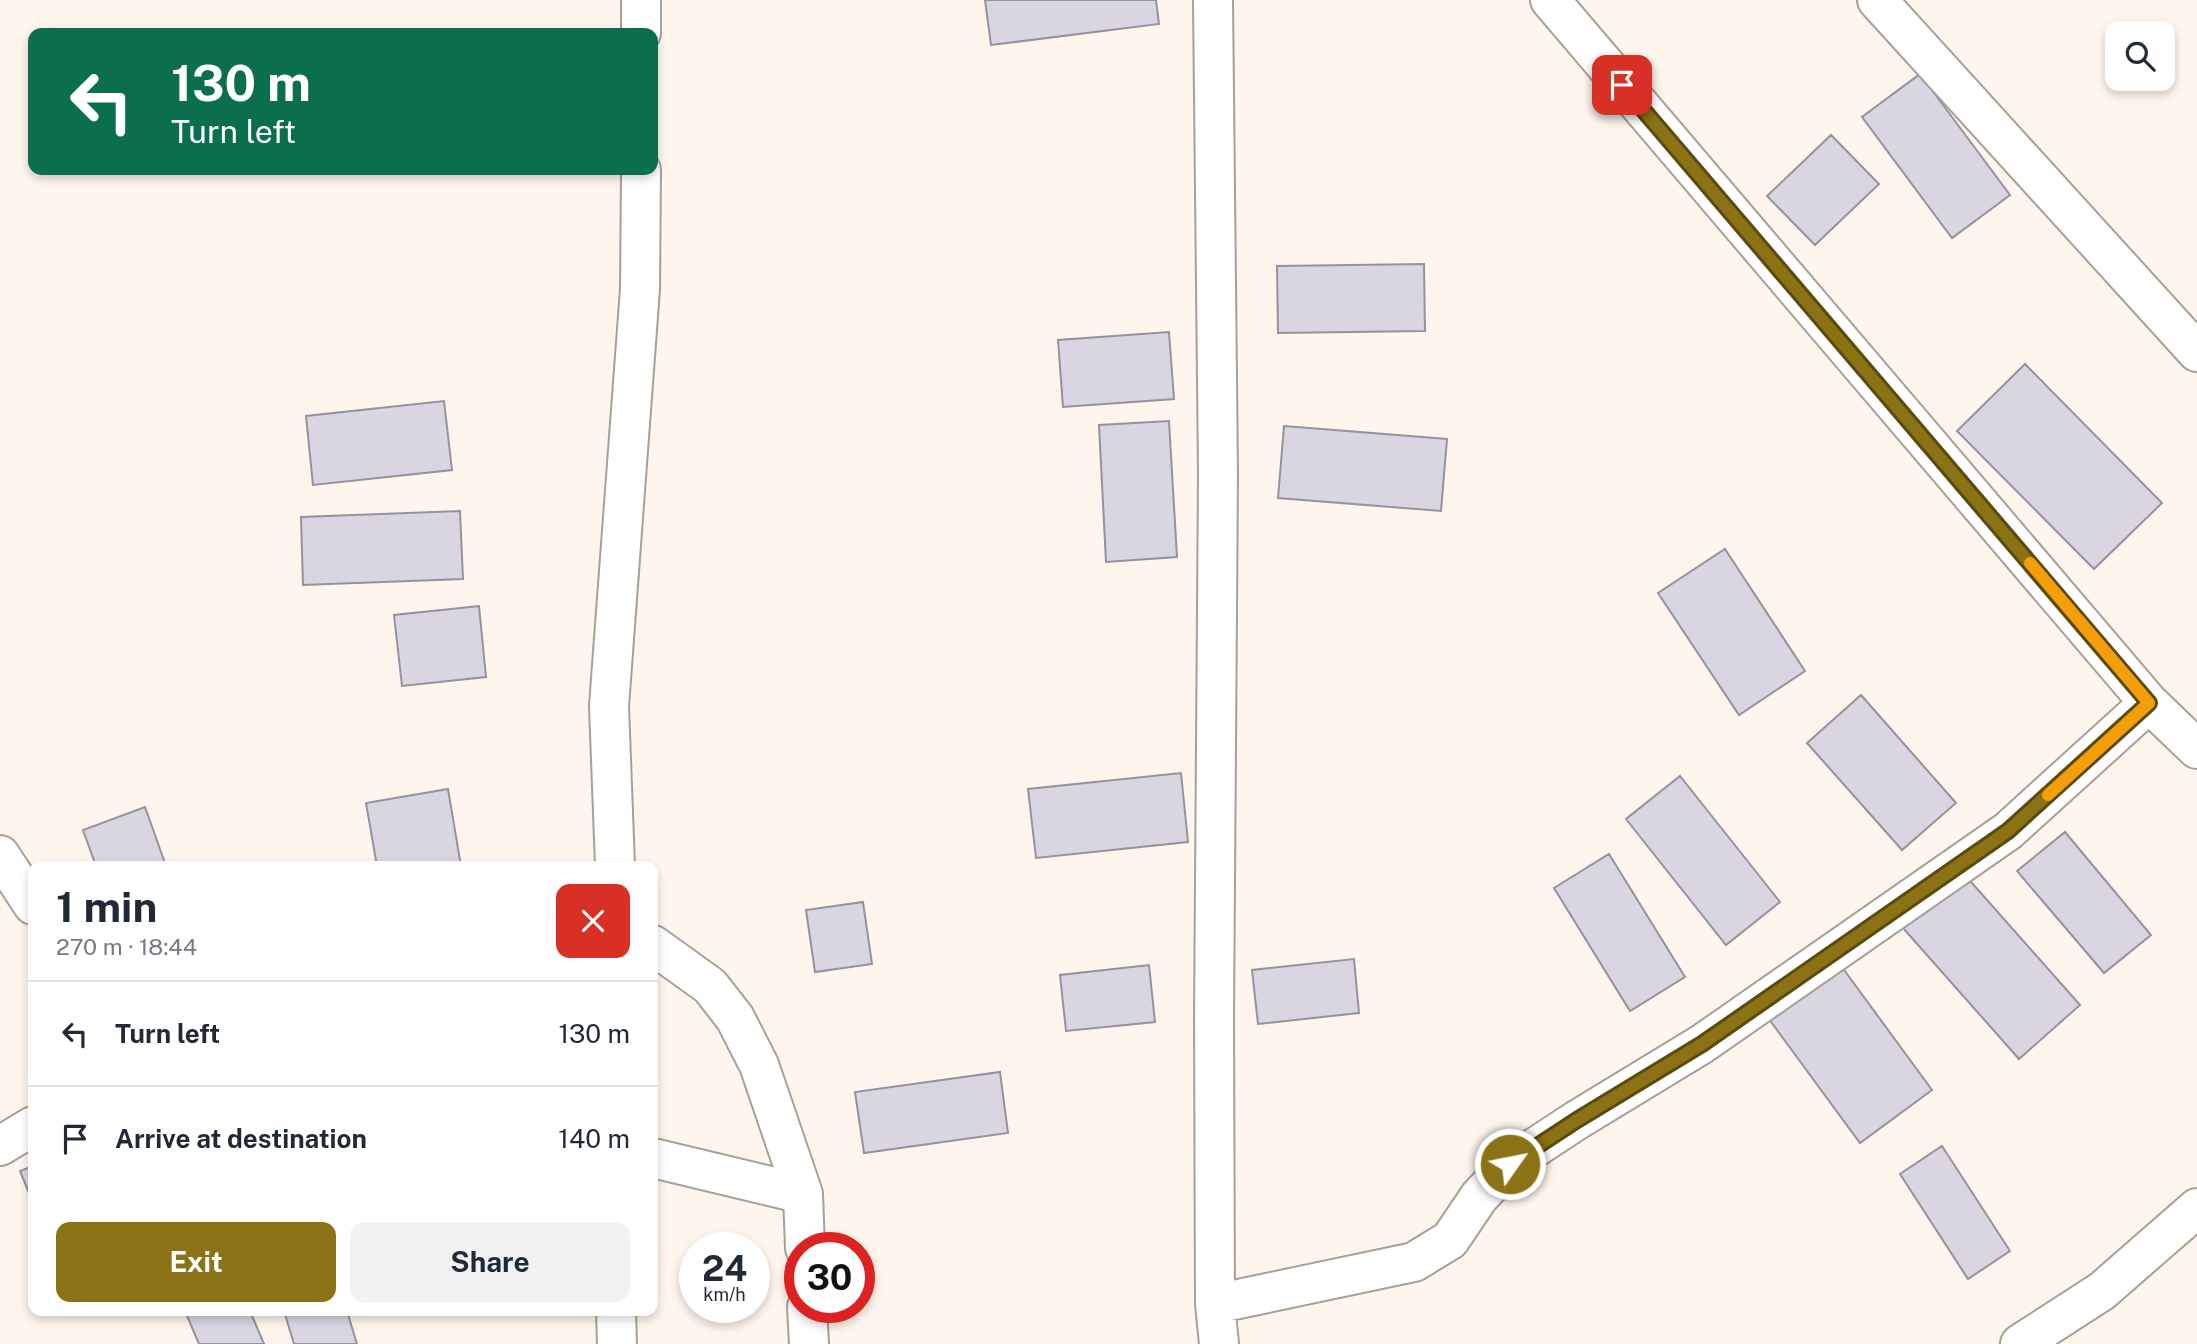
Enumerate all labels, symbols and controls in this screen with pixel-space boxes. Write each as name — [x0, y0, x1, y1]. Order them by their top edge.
map controls — [2105, 21, 2175, 91]
button: search — [2105, 21, 2175, 91]
text: 130 m — [171, 54, 311, 112]
pin — [1592, 55, 1652, 115]
icon: left — [56, 56, 147, 147]
icon: arrive — [1603, 66, 1641, 104]
text: Turn left — [171, 113, 296, 150]
text: 1 min — [56, 882, 157, 931]
button: close — [556, 884, 630, 958]
text: 270 m · 18:44 — [56, 933, 197, 960]
icon: left — [56, 1015, 94, 1053]
text: Turn left — [115, 1018, 220, 1049]
text: 130 m — [558, 1018, 630, 1049]
icon: arrive — [56, 1120, 94, 1158]
text: Arrive at destination — [115, 1123, 367, 1154]
text: 140 m — [558, 1123, 630, 1154]
position arrow — [1473, 1127, 1547, 1201]
button: Exit — [56, 1222, 336, 1302]
button: Share — [350, 1222, 630, 1302]
speed limit sign: 30 — [784, 1232, 875, 1323]
text: 24 — [702, 1248, 747, 1289]
text: km/h — [703, 1284, 746, 1305]

